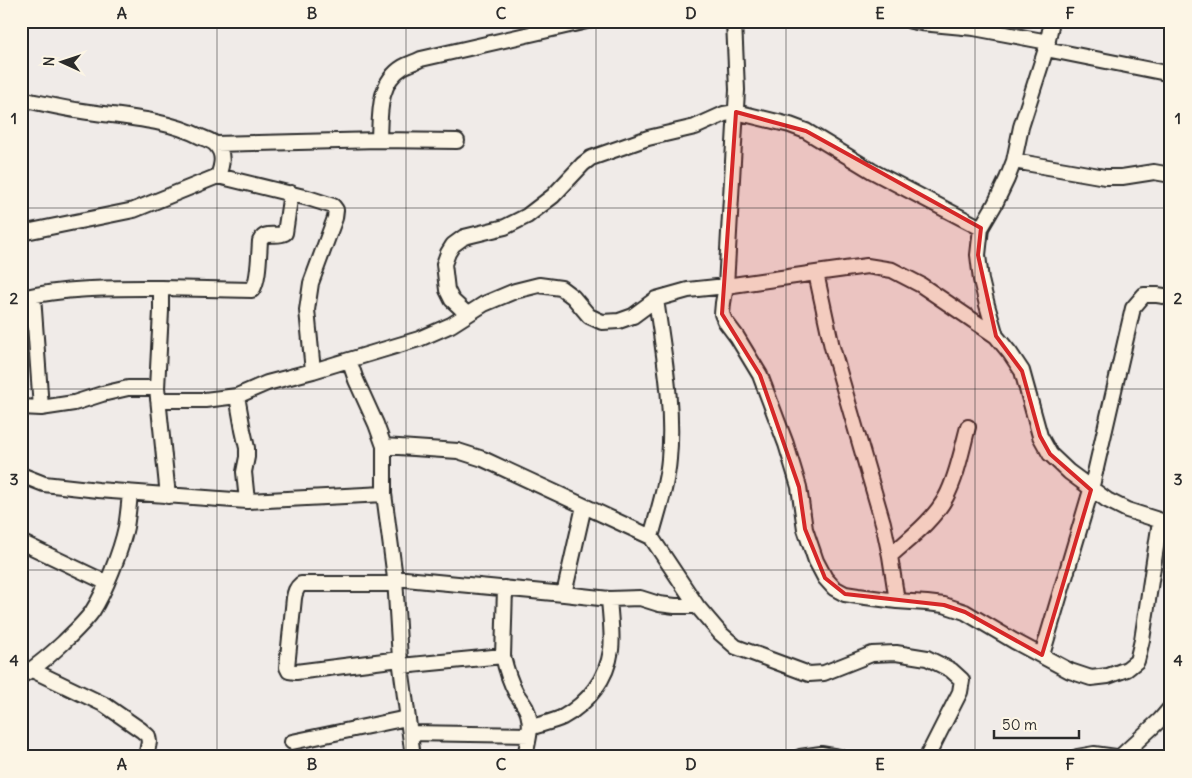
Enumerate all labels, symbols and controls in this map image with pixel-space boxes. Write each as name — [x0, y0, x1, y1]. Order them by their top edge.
text: A — [117, 3, 127, 23]
text: B — [307, 3, 318, 23]
text: C — [496, 3, 507, 23]
text: D — [685, 3, 697, 23]
text: E — [875, 3, 885, 23]
text: F — [1065, 3, 1075, 23]
north arrow — [38, 38, 88, 88]
text: N — [40, 56, 58, 67]
text: 1 — [11, 108, 17, 128]
text: 1 — [1175, 108, 1181, 128]
text: 2 — [10, 288, 19, 308]
text: 2 — [1174, 288, 1183, 308]
text: 3 — [9, 469, 19, 489]
text: 3 — [1173, 469, 1183, 489]
text: 4 — [9, 650, 19, 670]
text: 4 — [1173, 650, 1183, 670]
scale bar — [994, 708, 1080, 740]
text: 50 m — [1002, 715, 1037, 734]
text: A — [117, 754, 127, 774]
text: B — [307, 754, 318, 774]
text: C — [496, 754, 507, 774]
text: D — [685, 754, 697, 774]
text: E — [875, 754, 885, 774]
text: F — [1065, 754, 1075, 774]

